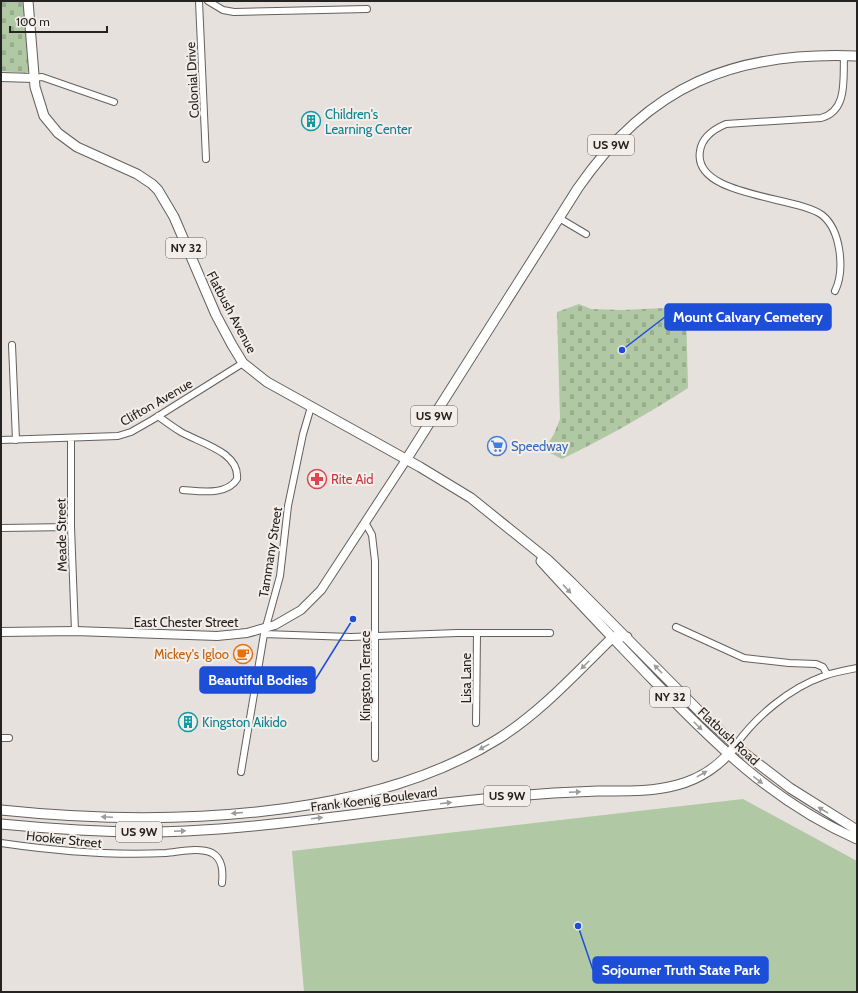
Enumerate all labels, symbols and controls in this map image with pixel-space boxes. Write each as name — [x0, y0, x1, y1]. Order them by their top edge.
scale bar — [10, 8, 107, 34]
text: 100 m — [16, 14, 50, 29]
street label: Colonial Drive — [182, 41, 202, 119]
place label: Children's Learning Center — [325, 106, 413, 137]
building icon: Children's Learning Center — [300, 110, 322, 132]
road number: US 9W — [588, 135, 634, 155]
road number: NY 32 — [166, 238, 206, 258]
street label: Flatbush Avenue — [204, 268, 261, 356]
callout: Mount Calvary Cemetery — [665, 304, 831, 330]
text: Mount Calvary Cemetery — [673, 308, 824, 326]
street label: Clifton Avenue — [117, 375, 195, 429]
road number: US 9W — [411, 406, 457, 426]
supermarket icon: Speedway — [486, 435, 508, 457]
place label: Speedway — [511, 438, 569, 454]
pharmacy icon: Rite Aid — [306, 468, 328, 490]
place label: Rite Aid — [331, 471, 373, 487]
street label: Meade Street — [52, 498, 70, 572]
street label: Tammany Street — [255, 505, 285, 598]
one-way arrow — [562, 584, 572, 594]
street label: East Chester Street — [134, 614, 239, 630]
street label: Kingston Terrace — [357, 630, 373, 721]
cafe icon: Mickey's Igloo — [232, 643, 254, 665]
place label: Mickey's Igloo — [154, 646, 229, 662]
street label: Lisa Lane — [458, 652, 474, 703]
one-way arrow — [580, 660, 590, 670]
one-way arrow — [653, 664, 663, 674]
callout: Beautiful Bodies — [200, 667, 315, 693]
text: Beautiful Bodies — [208, 671, 308, 689]
road number: NY 32 — [650, 687, 690, 707]
street label: Flatbush Road — [695, 704, 763, 768]
building icon: Kingston Aikido — [177, 711, 199, 733]
place label: Kingston Aikido — [202, 714, 287, 730]
one-way arrow — [693, 721, 703, 731]
one-way arrow — [478, 744, 490, 750]
one-way arrow — [696, 771, 708, 778]
one-way arrow — [753, 776, 764, 784]
street label: Frank Koenig Boulevard — [310, 783, 438, 815]
road number: US 9W — [484, 786, 530, 806]
one-way arrow — [569, 789, 582, 795]
one-way arrow — [440, 800, 452, 806]
one-way arrow — [817, 806, 829, 813]
one-way arrow — [231, 809, 243, 816]
one-way arrow — [101, 814, 113, 821]
one-way arrow — [311, 815, 323, 822]
road number: US 9W — [116, 822, 162, 842]
street label: Hooker Street — [25, 827, 103, 851]
one-way arrow — [174, 828, 187, 834]
callout: Sojourner Truth State Park — [593, 957, 768, 983]
text: Sojourner Truth State Park — [602, 961, 760, 979]

